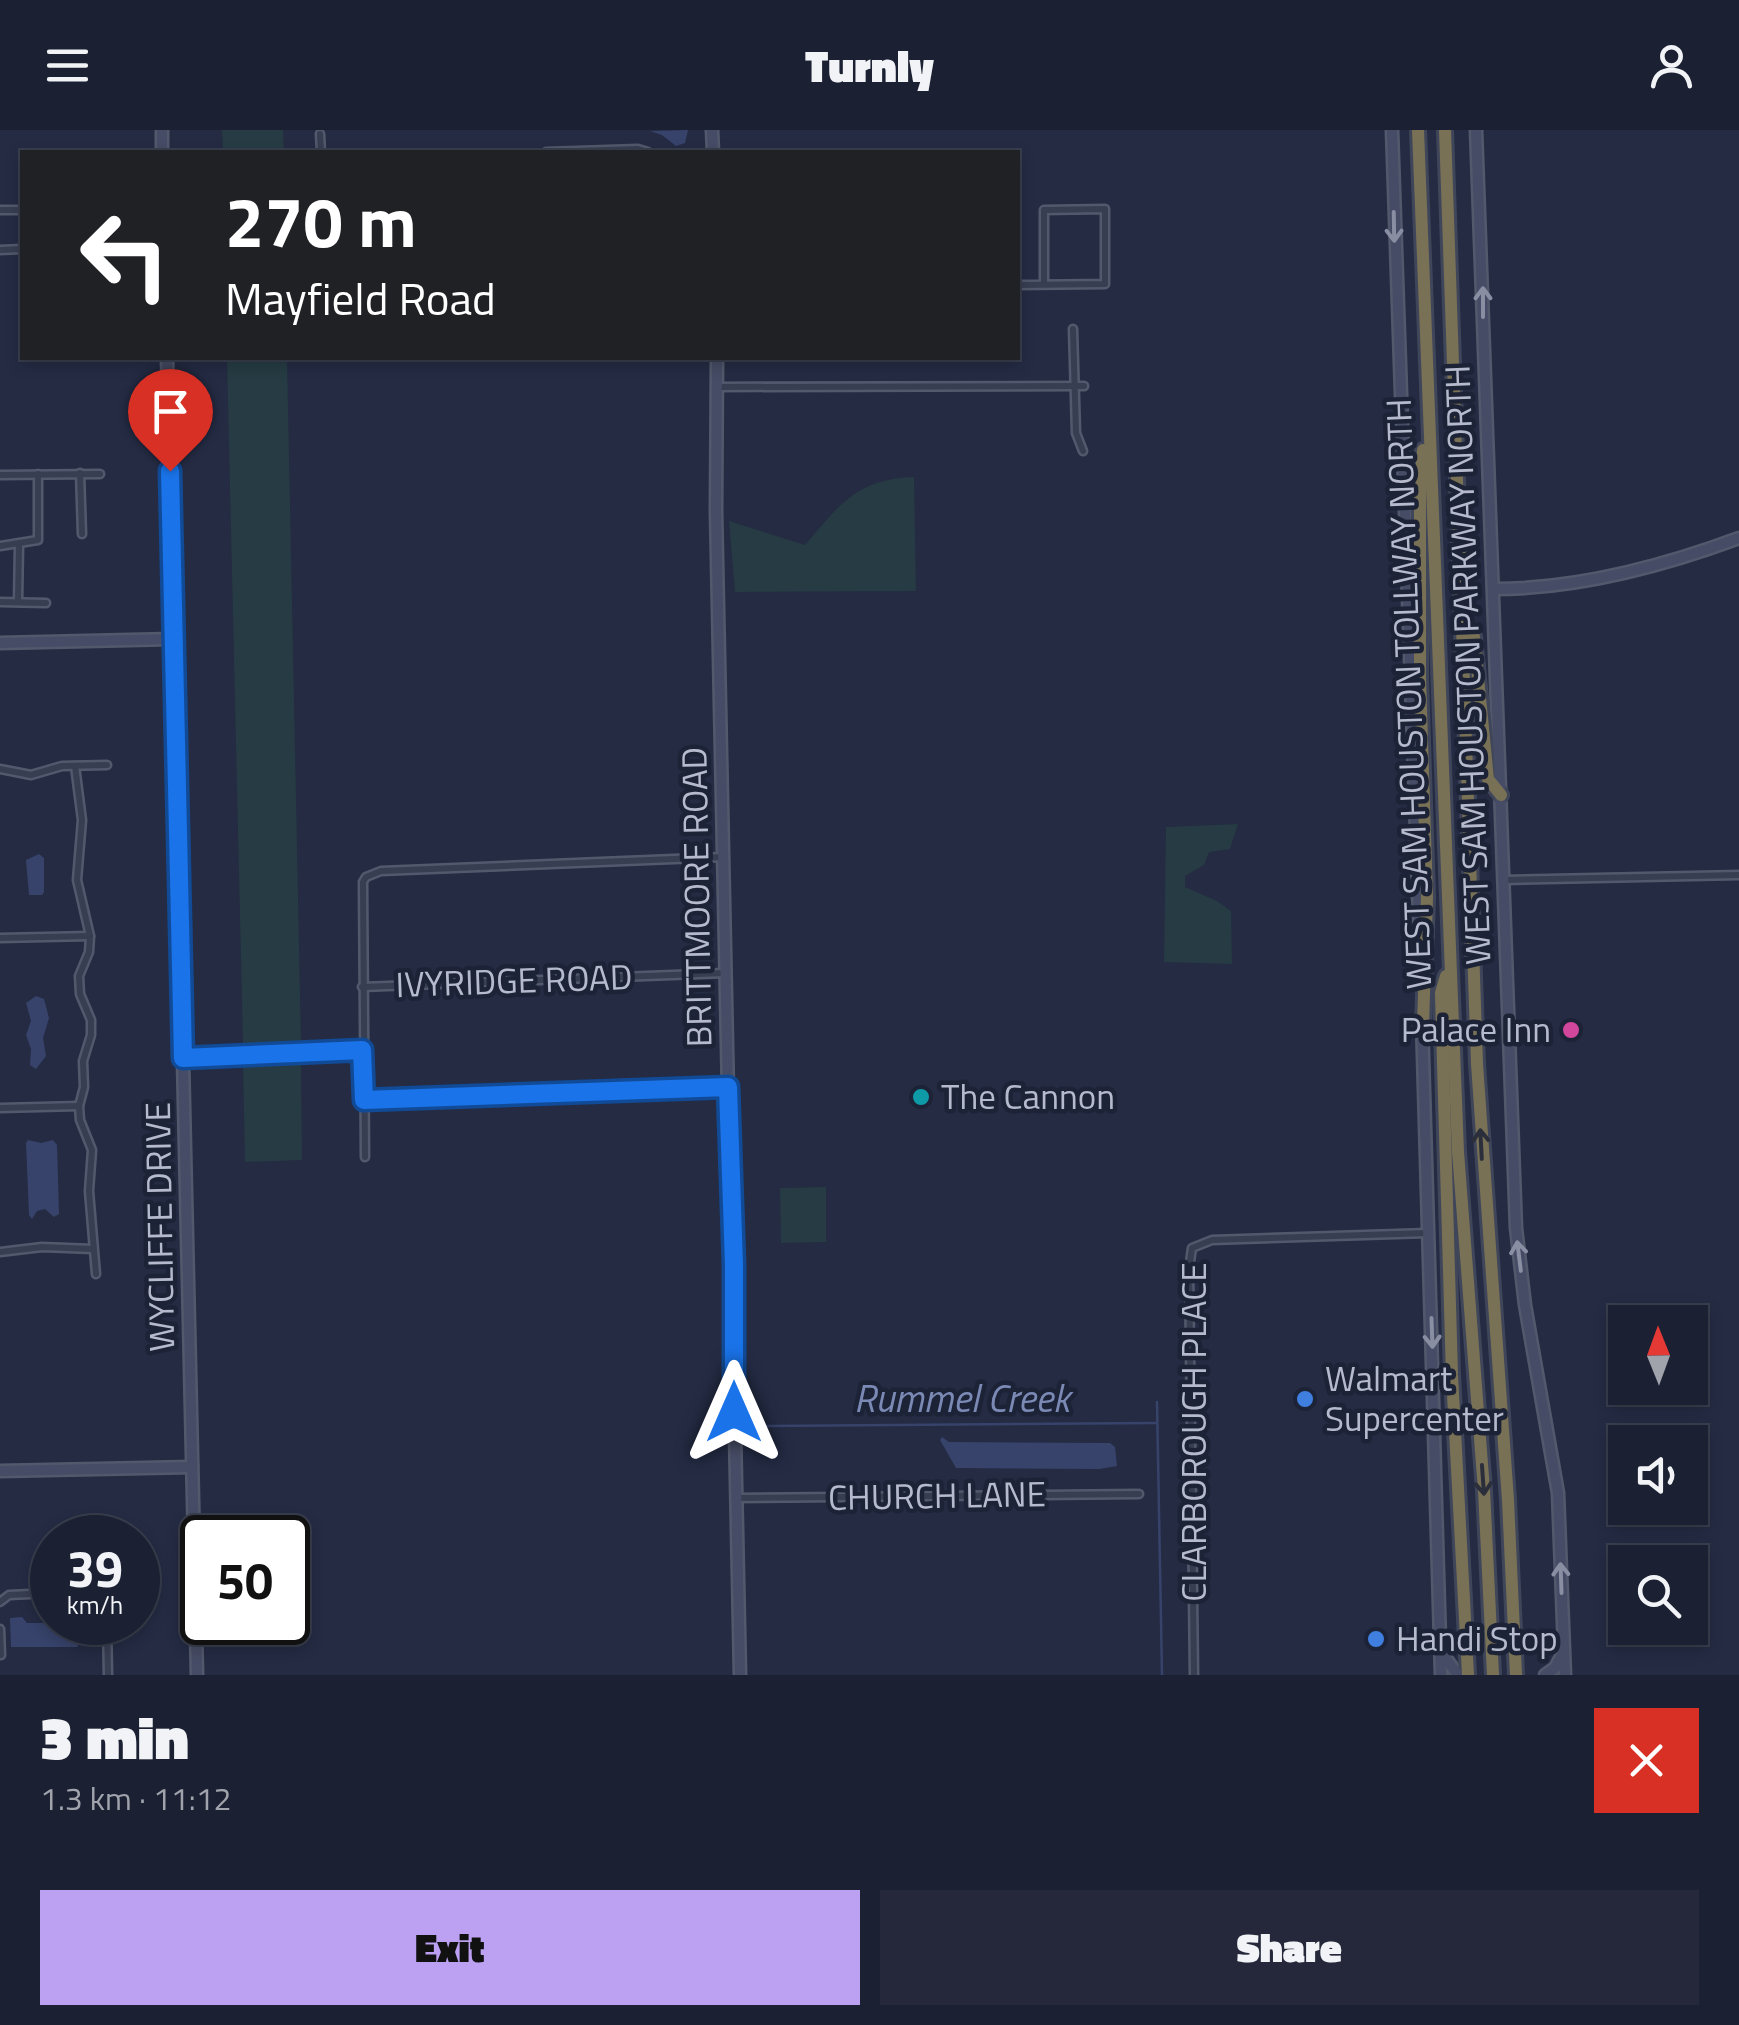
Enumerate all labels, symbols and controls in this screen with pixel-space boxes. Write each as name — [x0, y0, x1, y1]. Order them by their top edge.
text: Turnly — [805, 31, 934, 99]
icon: menu — [40, 38, 95, 93]
icon: person — [1644, 38, 1699, 93]
text: 270 m — [225, 168, 417, 274]
icon: left — [60, 190, 190, 320]
one-way arrow — [1384, 211, 1403, 243]
text: Mayfield Road — [225, 264, 496, 332]
one-way arrow — [1474, 286, 1492, 318]
street label: WEST SAM HOUSTON PARKWAY NORTH — [1430, 364, 1504, 966]
pin — [128, 369, 213, 472]
icon: arrive — [143, 384, 198, 439]
street label: WEST SAM HOUSTON TOLLWAY NORTH — [1371, 398, 1445, 990]
street label: BRITTMOORE ROAD — [666, 746, 726, 1048]
street label: IVYRIDGE ROAD — [395, 949, 633, 1011]
place label: Palace Inn — [1401, 1002, 1551, 1056]
marker: Palace Inn — [1560, 1019, 1582, 1041]
place label: The Cannon — [941, 1069, 1115, 1123]
marker: The Cannon — [910, 1086, 932, 1108]
street label: WYCLIFFE DRIVE — [130, 1102, 188, 1352]
one-way arrow — [1471, 1129, 1490, 1161]
one-way arrow — [1509, 1240, 1528, 1272]
street label: CLARBOROUGH PLACE — [1166, 1262, 1220, 1602]
north arrow — [1608, 1305, 1708, 1405]
map controls — [1608, 1305, 1708, 1645]
one-way arrow — [1423, 1316, 1442, 1348]
place label: Walmart Supercenter — [1325, 1351, 1504, 1445]
position arrow — [682, 1360, 786, 1464]
water label: Rummel Creek — [854, 1369, 1074, 1427]
marker: Walmart Supercenter — [1294, 1388, 1316, 1410]
button: sound — [1608, 1425, 1708, 1525]
one-way arrow — [1474, 1463, 1493, 1496]
street label: CHURCH LANE — [828, 1466, 1046, 1524]
speed limit sign: 50 — [180, 1515, 310, 1645]
text: 39 — [67, 1530, 123, 1606]
button: search — [1608, 1545, 1708, 1645]
one-way arrow — [1551, 1562, 1570, 1594]
text: km/h — [67, 1586, 123, 1624]
place label: Handi Stop — [1396, 1611, 1558, 1665]
marker: Handi Stop — [1365, 1628, 1387, 1650]
text: 3 min — [40, 1691, 189, 1782]
button: close — [1594, 1708, 1699, 1813]
text: 1.3 km · 11:12 — [40, 1774, 232, 1822]
button: Exit — [40, 1890, 860, 2005]
button: Share — [880, 1890, 1699, 2005]

